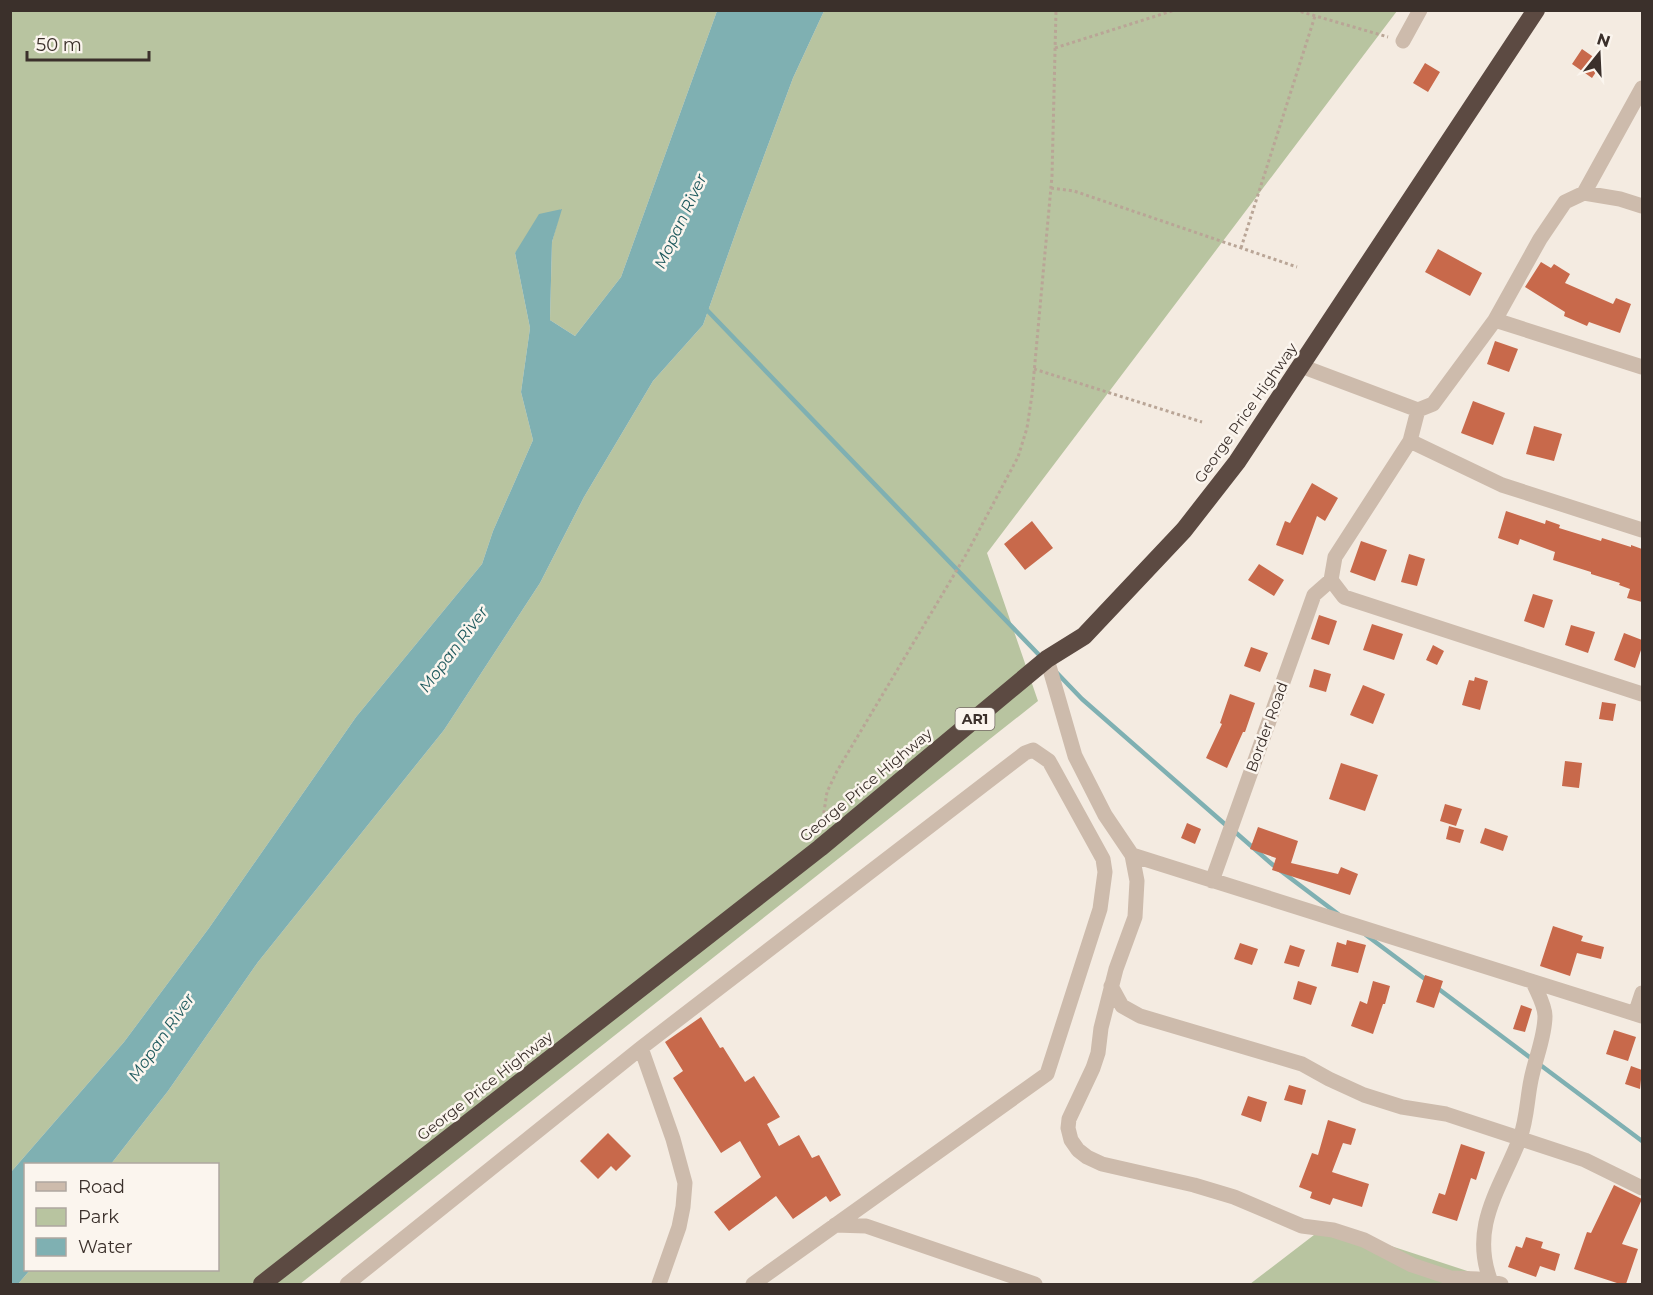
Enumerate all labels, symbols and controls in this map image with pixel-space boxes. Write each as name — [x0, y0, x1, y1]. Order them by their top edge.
scale bar — [27, 24, 148, 62]
north arrow — [1569, 24, 1629, 84]
text: N — [1594, 29, 1613, 51]
text: 50 m — [36, 34, 82, 56]
water label: Mopan River — [650, 170, 711, 272]
street label: George Price Highway — [1190, 338, 1302, 487]
water label: Mopan River — [415, 602, 492, 696]
street label: Border Road — [1241, 679, 1292, 775]
road number: AR1 — [956, 708, 994, 730]
street label: George Price Highway — [796, 723, 936, 846]
water label: Mopan River — [124, 989, 199, 1085]
street label: George Price Highway — [413, 1026, 557, 1144]
legend — [24, 1163, 219, 1271]
text: Road — [78, 1176, 125, 1198]
text: Park — [78, 1206, 119, 1228]
text: Water — [78, 1236, 133, 1258]

